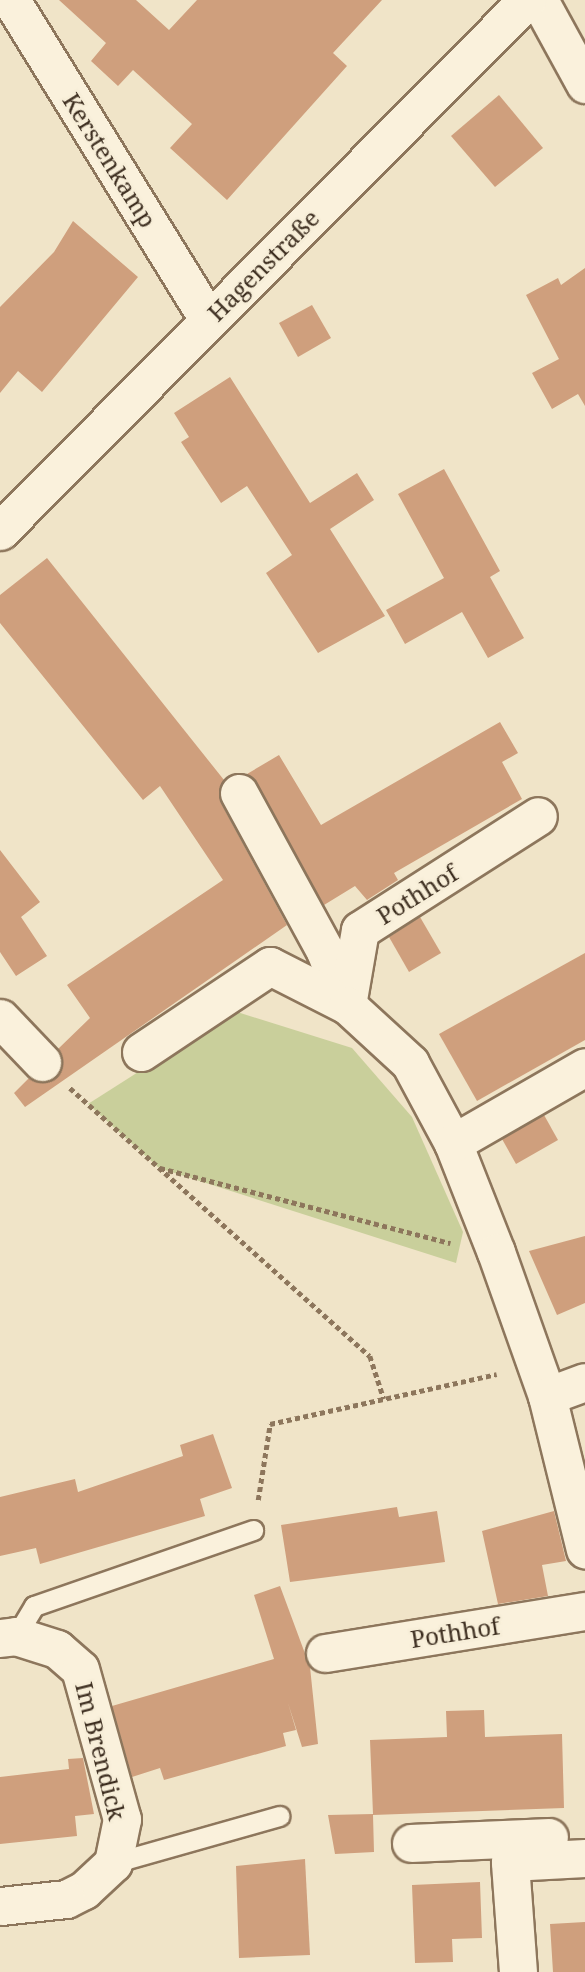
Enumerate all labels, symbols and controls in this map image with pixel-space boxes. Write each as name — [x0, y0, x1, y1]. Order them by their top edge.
street label: Kerstenkamp — [57, 87, 163, 233]
street label: Hagenstraße — [201, 203, 325, 327]
street label: Pothhof — [371, 858, 463, 930]
street label: Pothhof — [408, 1611, 502, 1653]
street label: Im Brendick — [70, 1679, 132, 1823]

